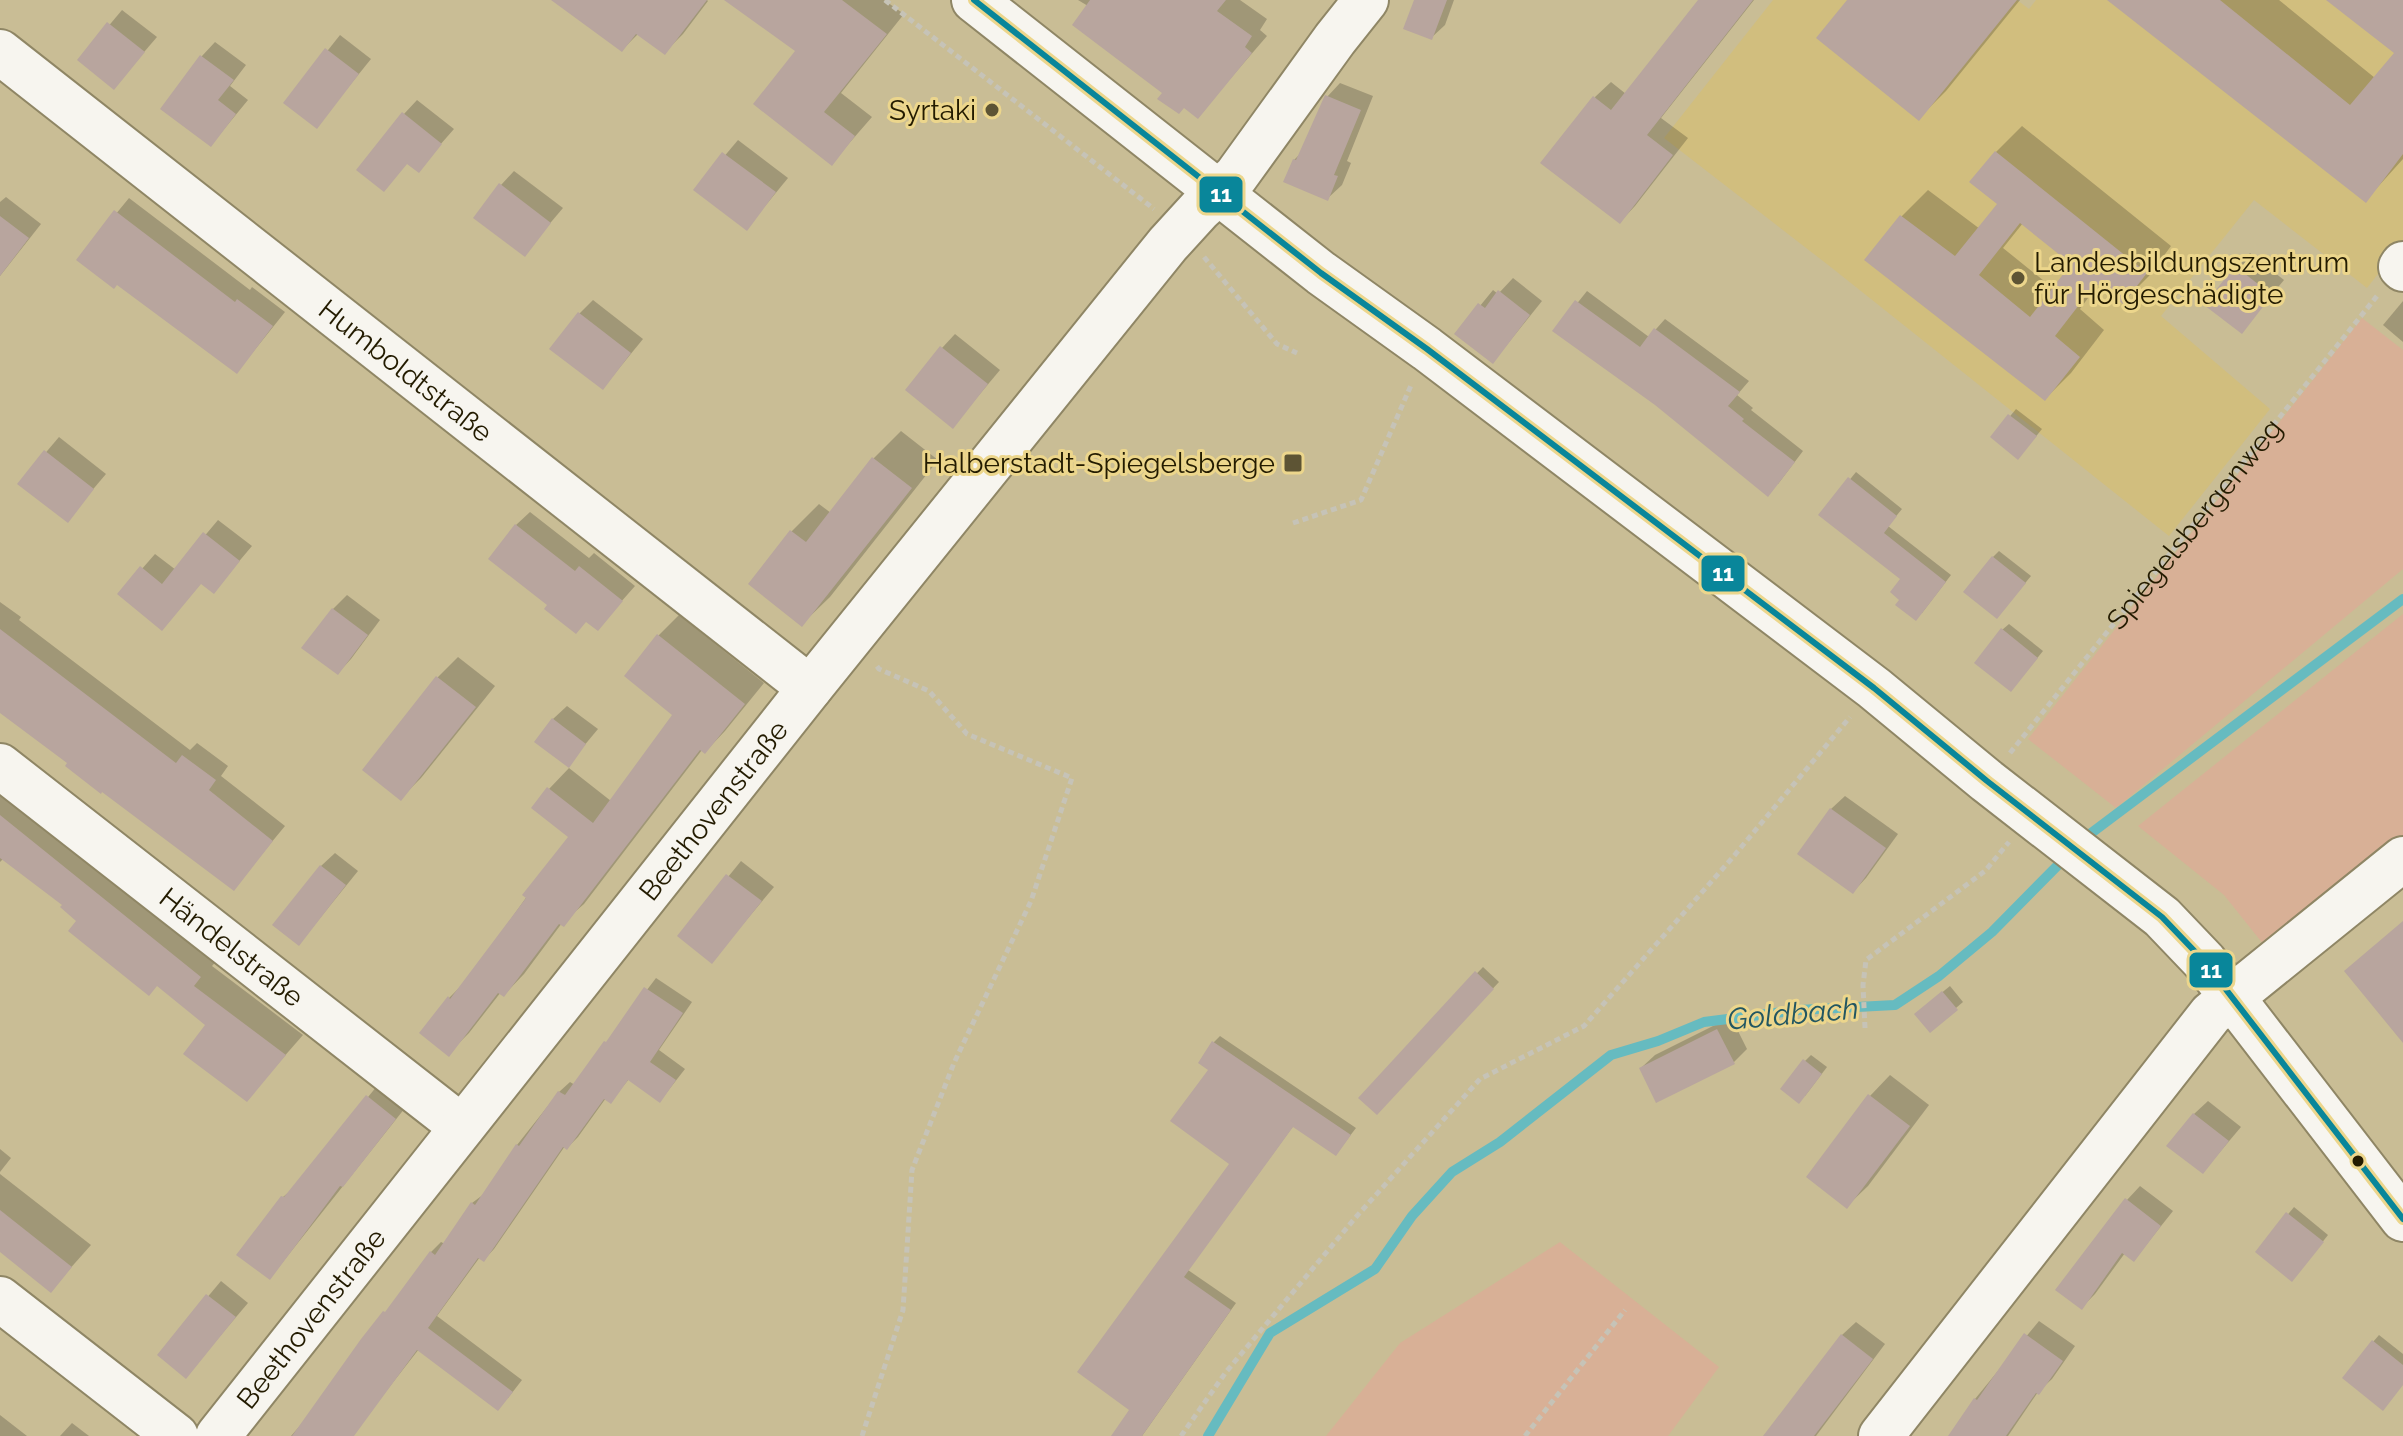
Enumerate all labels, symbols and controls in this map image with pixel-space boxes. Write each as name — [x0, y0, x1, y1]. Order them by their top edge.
place label: Syrtaki — [889, 94, 976, 127]
marker: Syrtaki — [983, 101, 1001, 119]
line badge: 11 — [1198, 175, 1244, 214]
text: 11 — [1210, 181, 1232, 207]
place label: Landesbildungszentrum für Hörgeschädigte — [2034, 246, 2349, 311]
marker: Landesbildungszentrum für Hörgeschädigte — [2009, 269, 2027, 287]
street label: Humboldtstraße — [312, 293, 499, 449]
street label: Spiegelsbergenweg — [2100, 412, 2289, 636]
place label: Halberstadt-Spiegelsberge — [923, 447, 1275, 480]
marker: Halberstadt-Spiegelsberge — [1282, 452, 1304, 474]
line badge: 11 — [1700, 554, 1746, 593]
text: 11 — [1712, 560, 1734, 586]
street label: Beethovenstraße — [632, 714, 795, 907]
street label: Händelstraße — [153, 881, 310, 1014]
line badge: 11 — [2188, 951, 2234, 989]
text: 11 — [2200, 957, 2222, 983]
water label: Goldbach — [1726, 990, 1860, 1037]
unlabelled marker — [2350, 1153, 2366, 1169]
street label: Beethovenstraße — [230, 1222, 393, 1415]

